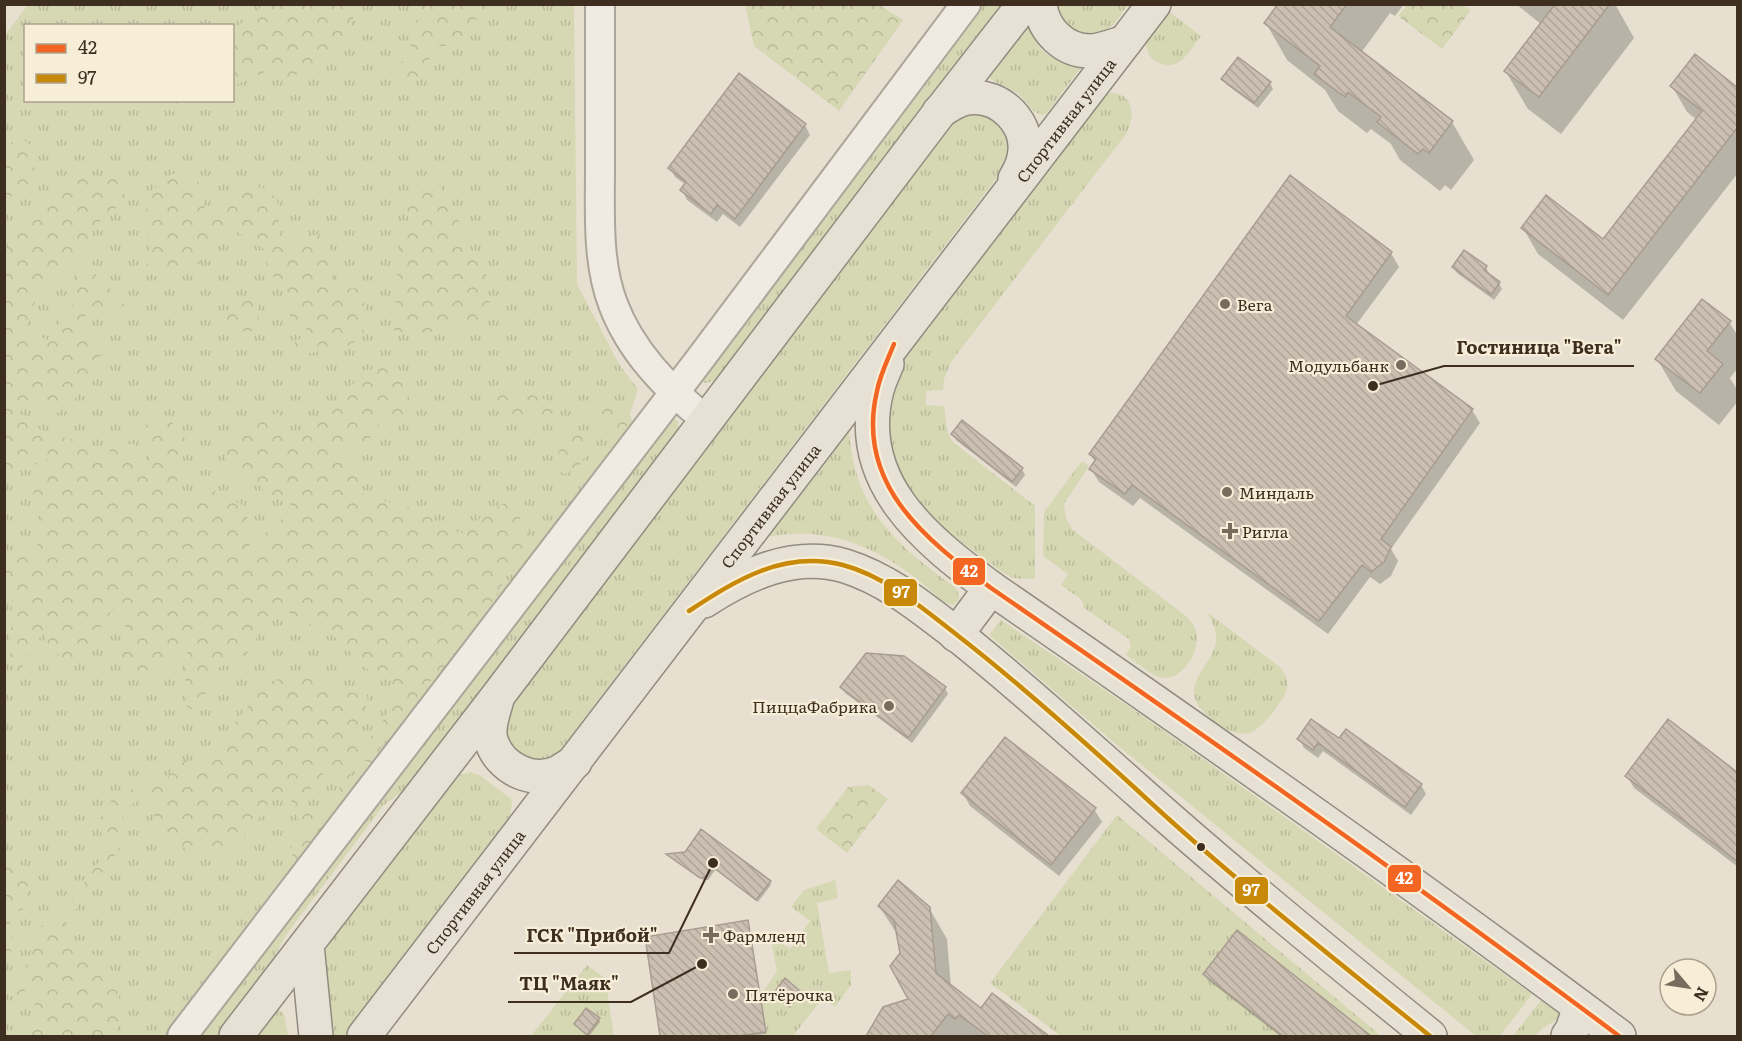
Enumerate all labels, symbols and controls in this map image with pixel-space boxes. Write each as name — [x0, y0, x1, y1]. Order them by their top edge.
legend — [24, 24, 234, 102]
text: 42 — [78, 33, 97, 60]
street label: Спортивная улица — [1010, 52, 1121, 187]
text: 97 — [78, 63, 96, 90]
place label: Вега — [1237, 292, 1273, 316]
marker: Вега — [1218, 297, 1232, 311]
callout: Гостиница "Вега" — [1444, 330, 1634, 366]
text: Гостиница "Вега" — [1456, 333, 1622, 360]
place label: Модульбанк — [1288, 353, 1390, 377]
marker: Модульбанк — [1394, 358, 1408, 372]
street label: Спортивная улица — [714, 438, 826, 573]
place label: Миндаль — [1239, 480, 1314, 504]
marker: Миндаль — [1220, 485, 1234, 499]
place label: Ригла — [1242, 519, 1289, 543]
marker: Ригла — [1223, 524, 1237, 538]
line badge: 42 — [952, 557, 986, 586]
text: 42 — [960, 558, 979, 582]
line badge: 97 — [883, 578, 918, 607]
text: 97 — [892, 579, 910, 603]
place label: ПиццаФабрика — [752, 694, 877, 718]
marker: ПиццаФабрика — [882, 699, 896, 713]
street label: Спортивная улица — [419, 824, 530, 959]
unlabelled marker — [1195, 841, 1207, 853]
line badge: 42 — [1387, 864, 1422, 893]
text: 42 — [1395, 865, 1414, 889]
line badge: 97 — [1234, 876, 1269, 905]
text: 97 — [1242, 877, 1260, 901]
callout: ГСК "Прибой" — [514, 917, 669, 953]
text: ГСК "Прибой" — [526, 921, 658, 948]
place label: Фармленд — [723, 923, 806, 947]
marker: Фармленд — [704, 928, 718, 942]
north arrow — [1658, 957, 1718, 1017]
callout: ТЦ "Маяк" — [508, 966, 631, 1002]
text: ТЦ "Маяк" — [519, 969, 619, 996]
place label: Пятёрочка — [745, 982, 833, 1006]
text: N — [1688, 983, 1716, 1006]
marker: Пятёрочка — [726, 987, 740, 1001]

